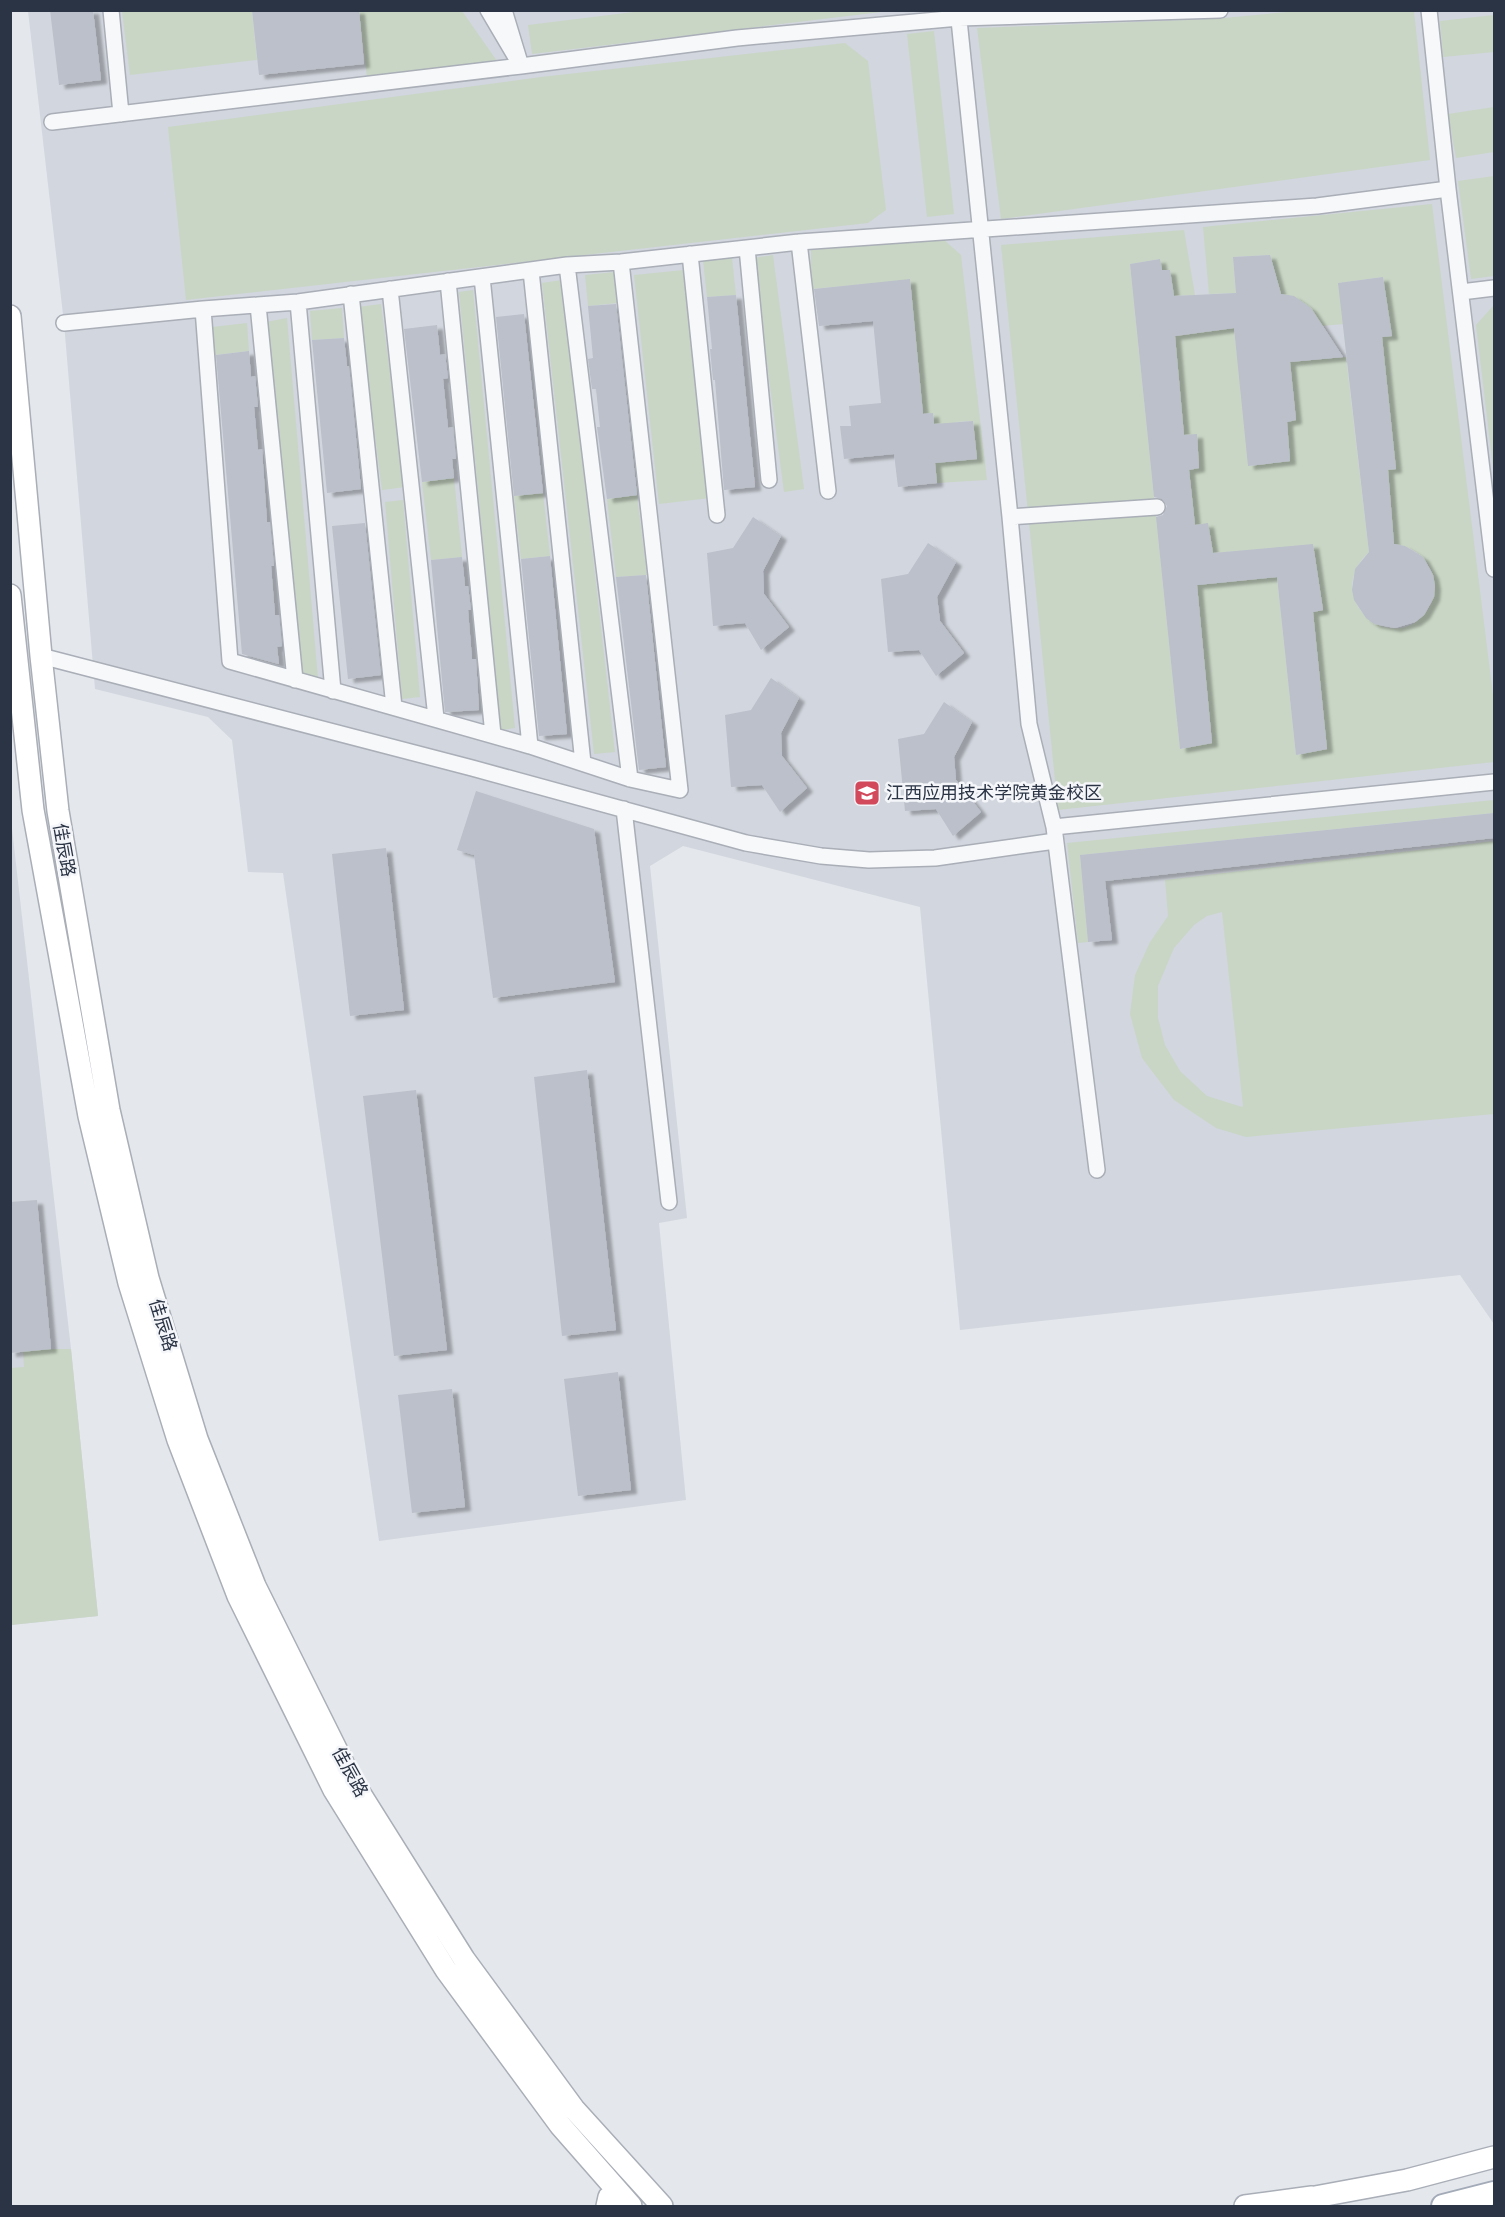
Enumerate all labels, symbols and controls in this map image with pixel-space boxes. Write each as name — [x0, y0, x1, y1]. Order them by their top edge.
school or university icon: 江西应用技术学院黄金校区 — [852, 778, 882, 808]
place label: 江西应用技术学院黄金校区 — [886, 783, 1102, 804]
street label: 佳辰路 — [48, 822, 79, 878]
street label: 佳辰路 — [145, 1296, 180, 1354]
street label: 佳辰路 — [327, 1744, 372, 1801]

